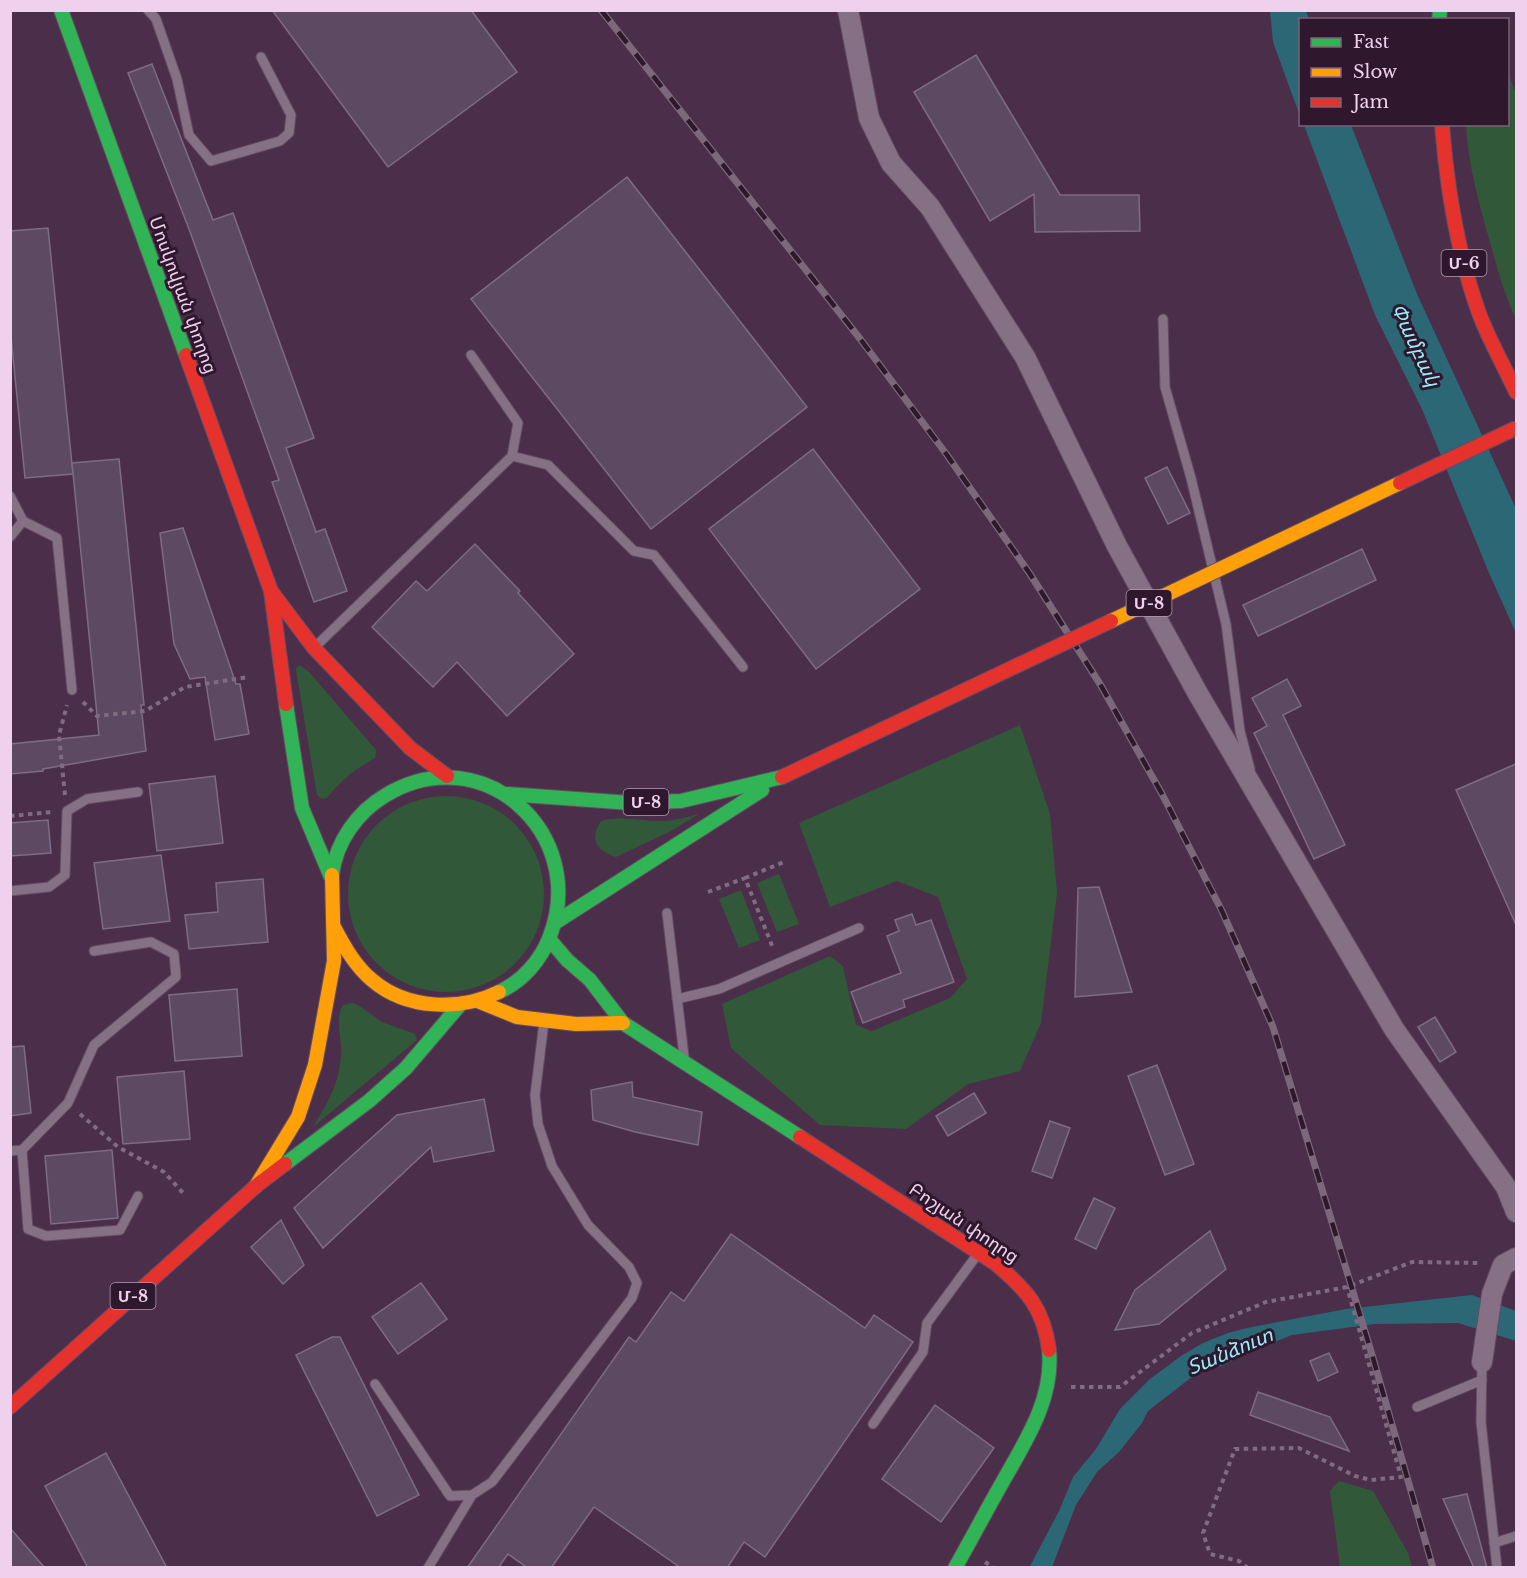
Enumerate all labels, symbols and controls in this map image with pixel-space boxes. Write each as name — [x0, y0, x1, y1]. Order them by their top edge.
legend — [1299, 18, 1509, 126]
text: Fast — [1353, 31, 1390, 53]
text: Slow — [1353, 61, 1398, 83]
text: Jam — [1351, 91, 1389, 113]
street label: Մոսկովյան փողոց — [144, 214, 222, 376]
road number: Մ-6 — [1442, 250, 1486, 276]
water label: Փամբակ — [1386, 300, 1446, 391]
road number: Մ-8 — [1126, 590, 1172, 616]
road number: Մ-8 — [624, 789, 668, 815]
street label: Բոշյան փողոց — [905, 1178, 1023, 1268]
road number: Մ-8 — [110, 1283, 156, 1309]
water label: Տանձուտ — [1184, 1322, 1277, 1380]

